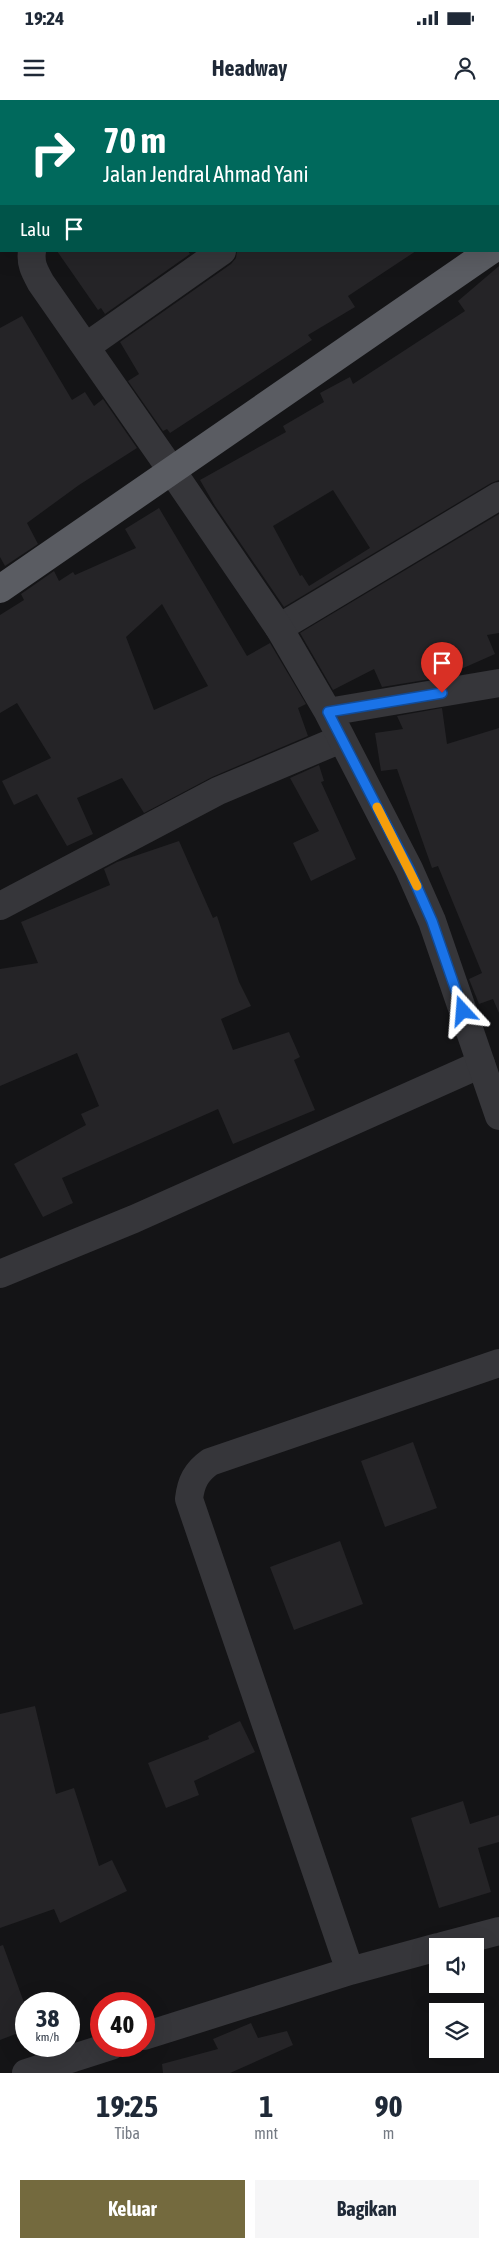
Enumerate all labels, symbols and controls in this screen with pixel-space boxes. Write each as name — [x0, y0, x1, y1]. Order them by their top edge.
text: 19:24 — [25, 7, 64, 29]
icon: menu — [20, 54, 48, 82]
icon: person — [451, 54, 479, 82]
text: Headway — [212, 55, 287, 81]
icon: right — [20, 120, 85, 185]
text: 70 m — [103, 120, 166, 160]
text: Jalan Jendral Ahmad Yani — [103, 161, 309, 187]
icon: arrive — [60, 215, 88, 243]
text: Lalu — [20, 218, 50, 240]
pin — [421, 642, 463, 693]
icon: arrive — [428, 649, 456, 677]
position arrow — [436, 984, 488, 1036]
map controls — [429, 1938, 484, 2058]
button: sound — [429, 1938, 484, 1993]
speed limit sign: 40 — [90, 1992, 155, 2057]
button: layers — [429, 2003, 484, 2058]
text: 38 — [36, 2004, 59, 2032]
text: km/h — [36, 2030, 59, 2044]
text: 19:25 — [96, 2089, 158, 2123]
text: 1 — [259, 2089, 273, 2123]
text: 90 — [374, 2089, 403, 2123]
text: Tiba — [114, 2124, 140, 2142]
text: mnt — [254, 2124, 278, 2142]
text: m — [383, 2124, 394, 2142]
button: Keluar — [20, 2180, 245, 2238]
button: Bagikan — [255, 2180, 479, 2238]

